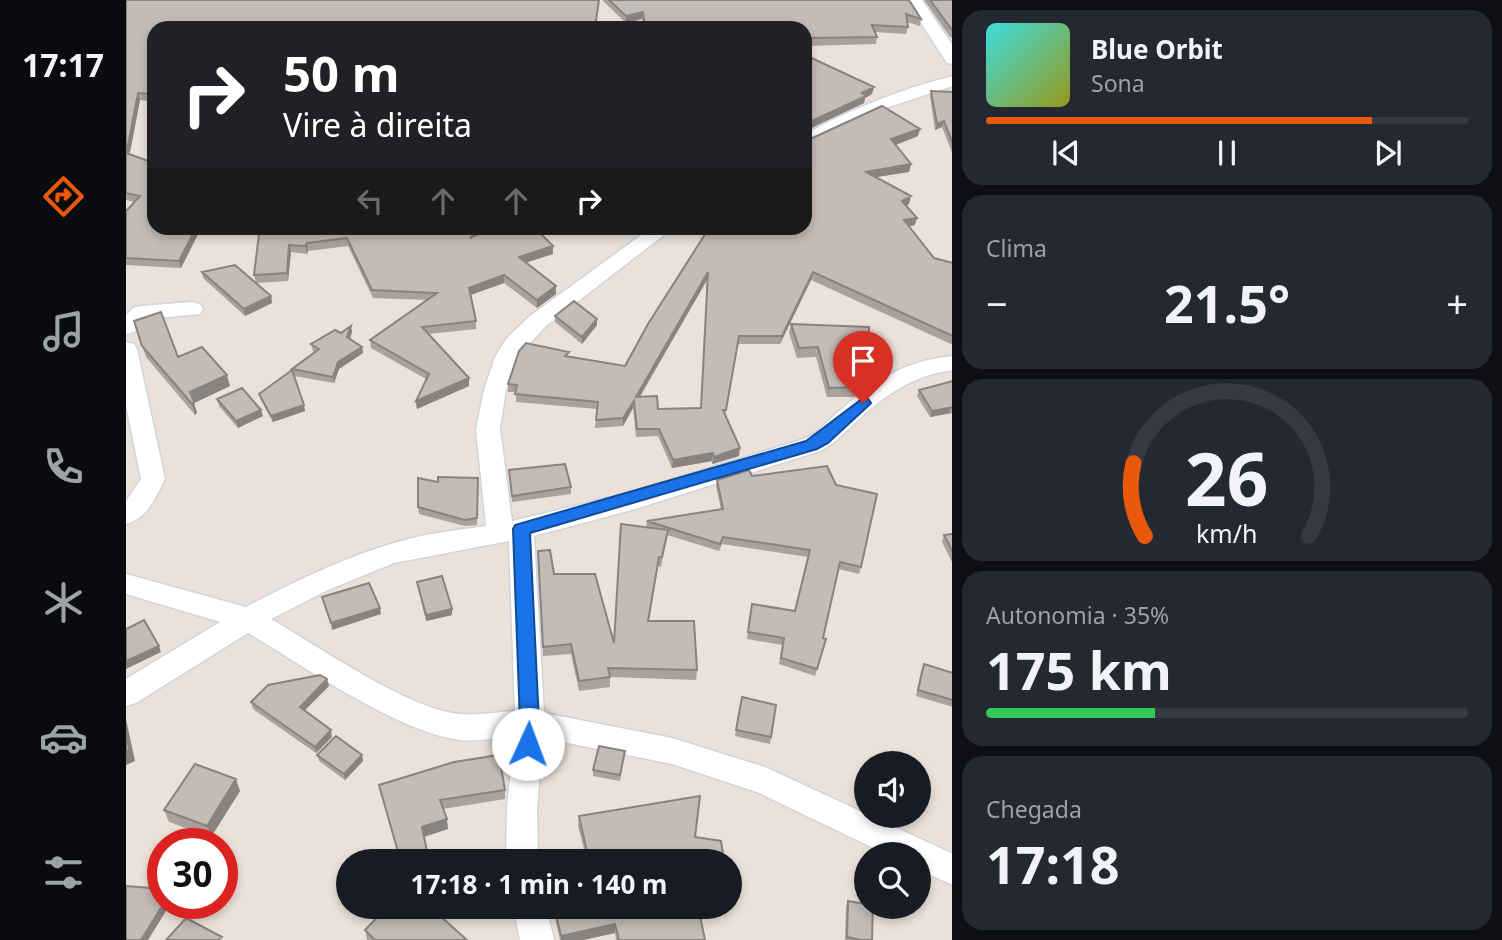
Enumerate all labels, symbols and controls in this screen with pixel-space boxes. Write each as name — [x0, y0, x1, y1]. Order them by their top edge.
text: Blue Orbit — [1091, 31, 1223, 67]
text: 50 m — [283, 40, 400, 106]
text: 17:17 — [22, 43, 104, 86]
icon: right — [168, 49, 259, 140]
text: Sona — [1091, 67, 1145, 99]
text: Vire à direita — [283, 103, 472, 146]
icon: previous — [1047, 134, 1085, 172]
icon: pause — [1208, 134, 1246, 172]
icon: next — [1369, 134, 1407, 172]
icon: directions — [39, 172, 88, 221]
icon: left — [351, 182, 389, 220]
icon: ahead — [424, 182, 462, 220]
icon: ahead — [497, 182, 535, 220]
icon: right — [570, 182, 608, 220]
text: Clima — [986, 232, 1047, 264]
text: 21.5° — [1164, 267, 1290, 338]
text: − — [986, 277, 1008, 329]
text: + — [1446, 277, 1468, 329]
icon: music — [39, 307, 88, 356]
pin — [833, 331, 893, 403]
icon: arrive — [844, 342, 882, 380]
text: 26 — [1185, 428, 1269, 527]
icon: phone — [39, 442, 88, 491]
text: km/h — [1196, 516, 1258, 550]
icon: climate — [39, 578, 88, 627]
text: Autonomia · 35% — [986, 599, 1169, 631]
text: 175 km — [986, 634, 1172, 705]
position arrow — [491, 707, 565, 781]
icon: car — [39, 713, 88, 762]
map controls — [854, 751, 931, 919]
button: sound — [854, 751, 931, 828]
text: Chegada — [986, 793, 1082, 825]
speed limit sign: 30 — [147, 828, 238, 919]
text: 17:18 — [986, 828, 1120, 899]
button: search — [854, 842, 931, 919]
icon: filters — [39, 848, 88, 897]
text: 17:18 · 1 min · 140 m — [411, 866, 667, 902]

